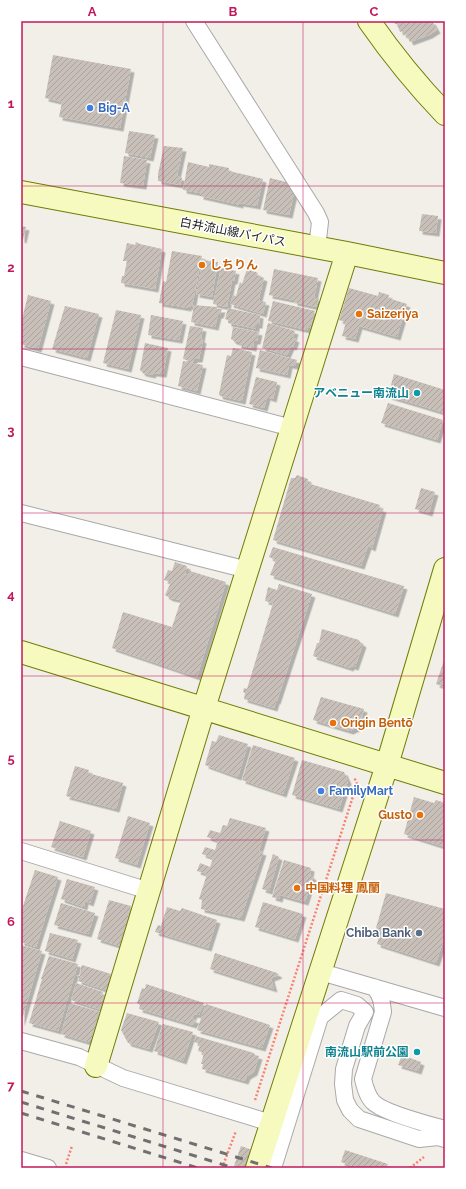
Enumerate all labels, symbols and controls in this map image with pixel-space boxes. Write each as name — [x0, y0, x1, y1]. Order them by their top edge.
text: A — [88, 4, 97, 19]
text: B — [229, 4, 238, 19]
text: C — [370, 4, 379, 19]
text: 1 — [8, 96, 15, 111]
place label: Big-A — [98, 101, 131, 115]
marker: Big-A — [85, 103, 95, 113]
street label: 白井流山線バイパス — [179, 215, 287, 249]
place label: しちりん — [210, 258, 258, 272]
text: 2 — [7, 260, 15, 275]
marker: しちりん — [197, 260, 207, 270]
place label: Saizeriya — [367, 307, 418, 321]
marker: Saizeriya — [354, 309, 364, 319]
place label: アベニュー南流山 — [313, 386, 409, 400]
marker: アベニュー南流山 — [412, 388, 422, 398]
text: 3 — [7, 423, 15, 438]
text: 4 — [7, 587, 15, 602]
place label: Origin Bentō — [341, 716, 413, 730]
marker: Origin Bentō — [328, 718, 338, 728]
text: 5 — [7, 751, 15, 766]
place label: FamilyMart — [329, 784, 393, 798]
marker: FamilyMart — [316, 786, 326, 796]
place label: Gusto — [378, 808, 412, 822]
marker: Gusto — [415, 810, 425, 820]
place label: 中国料理 鳳蘭 — [305, 881, 380, 895]
marker: 中国料理 鳳蘭 — [292, 883, 302, 893]
text: 6 — [7, 914, 15, 929]
place label: Chiba Bank — [346, 926, 411, 940]
marker: Chiba Bank — [414, 928, 424, 938]
place label: 南流山駅前公園 — [325, 1045, 409, 1059]
marker: 南流山駅前公園 — [412, 1047, 422, 1057]
text: 7 — [7, 1078, 15, 1093]

